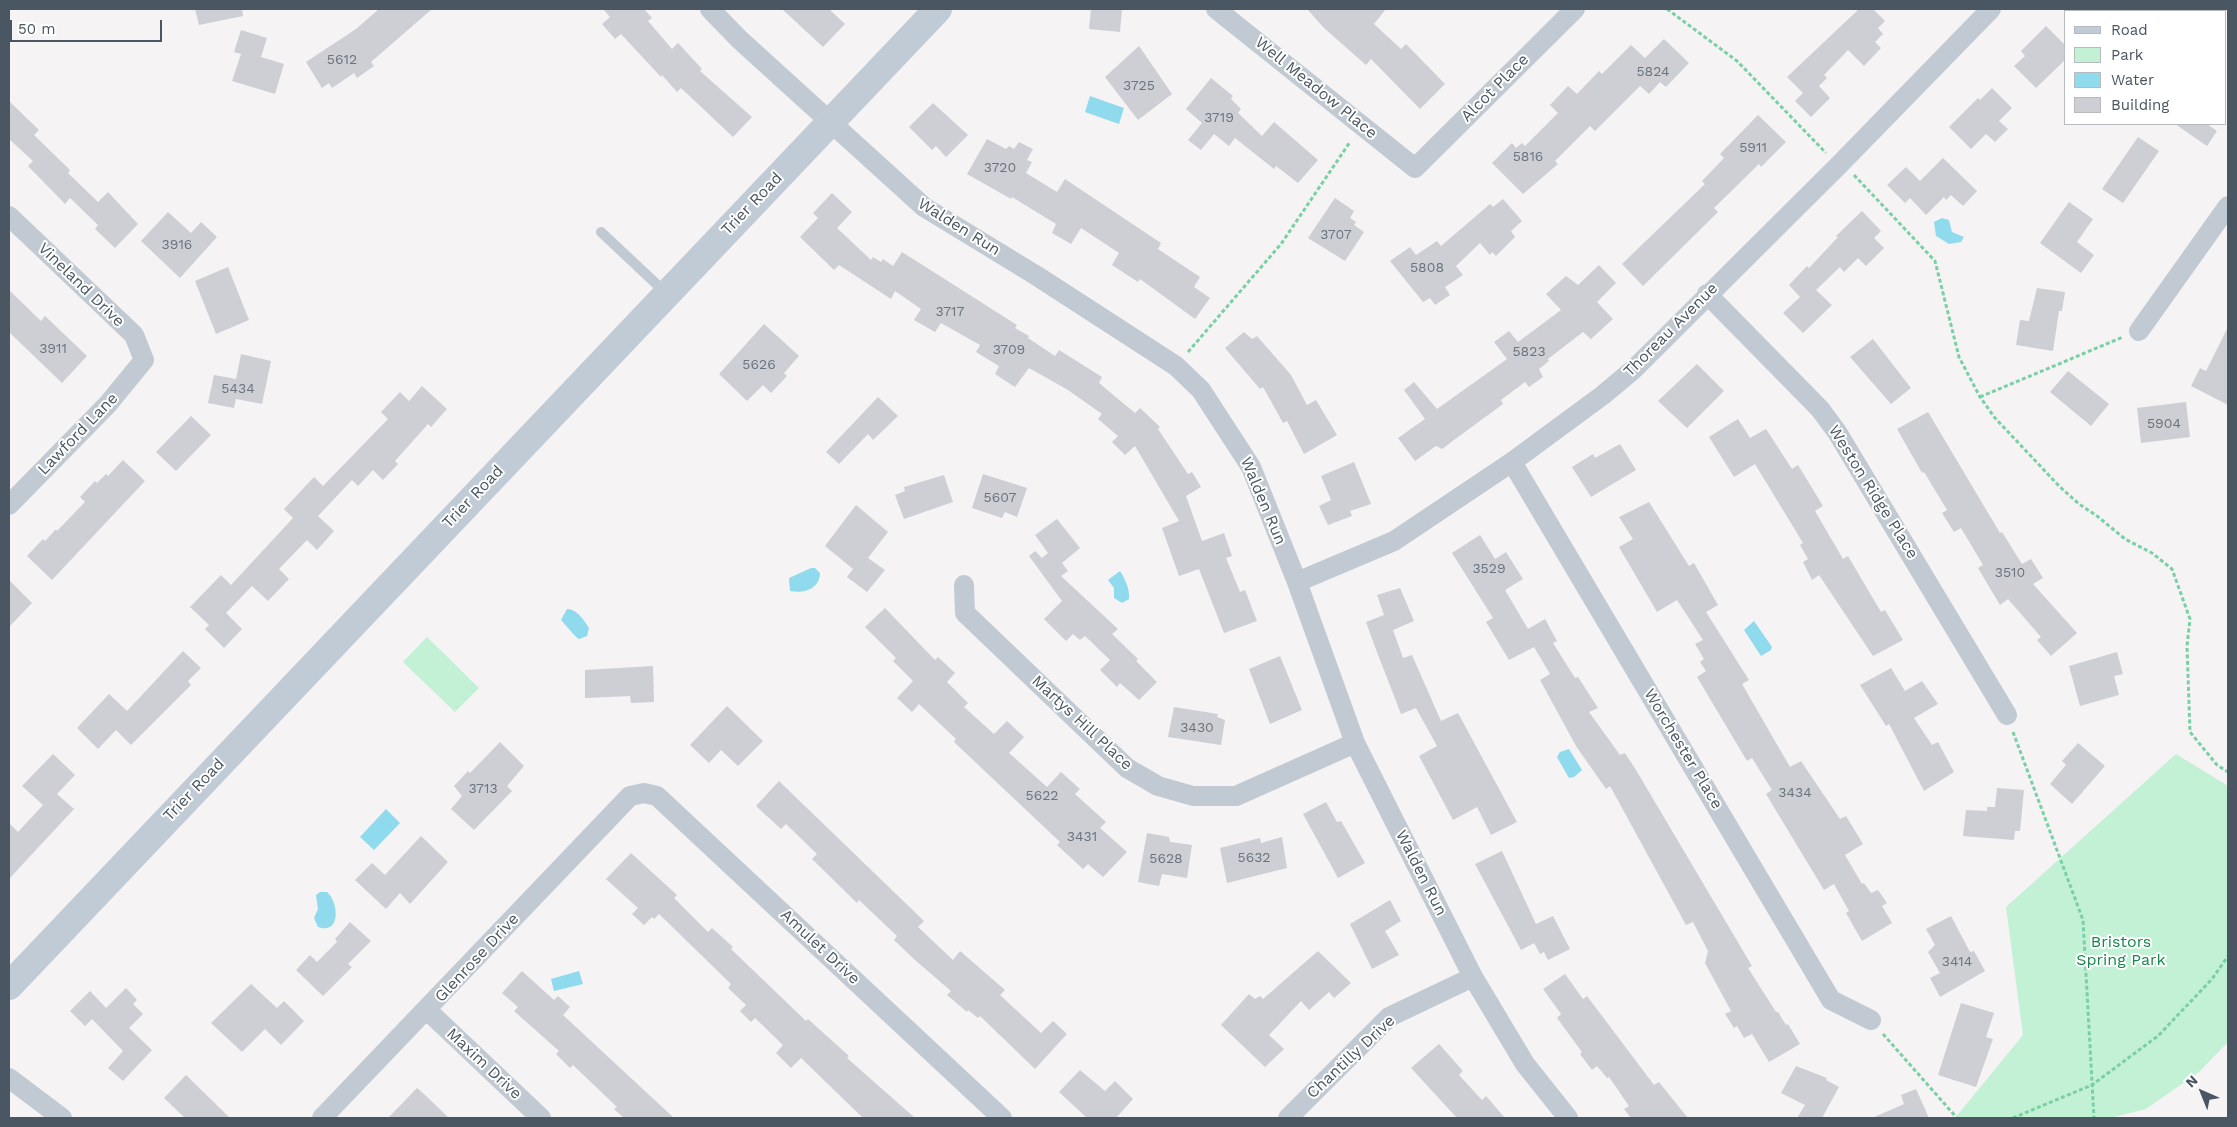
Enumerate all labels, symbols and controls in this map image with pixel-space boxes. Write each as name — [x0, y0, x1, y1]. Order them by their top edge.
scale bar — [12, 10, 165, 42]
legend — [2064, 10, 2227, 125]
text: 50 m — [18, 20, 55, 38]
text: Road — [2111, 21, 2148, 39]
street label: Well Meadow Place — [1251, 33, 1381, 143]
text: Park — [2111, 46, 2143, 64]
street label: Alcot Place — [1457, 50, 1533, 126]
house number: 5612 — [327, 52, 357, 68]
house number: 5824 — [1636, 64, 1670, 80]
text: Water — [2111, 71, 2154, 89]
house number: 3725 — [1123, 78, 1155, 94]
text: Building — [2111, 96, 2169, 114]
house number: 3719 — [1204, 110, 1234, 126]
house number: 5911 — [1739, 140, 1767, 156]
house number: 5816 — [1513, 149, 1543, 165]
house number: 3720 — [984, 160, 1016, 176]
street label: Trier Road — [717, 169, 787, 239]
street label: Walden Run — [914, 194, 1004, 260]
house number: 3707 — [1320, 227, 1352, 243]
house number: 3916 — [162, 237, 192, 253]
street label: Vineland Drive — [34, 239, 128, 331]
house number: 5808 — [1410, 260, 1444, 276]
street label: Thoreau Avenue — [1620, 279, 1722, 381]
house number: 3717 — [936, 304, 964, 320]
house number: 3911 — [39, 341, 67, 357]
house number: 3709 — [993, 342, 1025, 358]
house number: 5823 — [1512, 344, 1546, 360]
house number: 5626 — [742, 357, 776, 373]
house number: 5434 — [221, 381, 255, 397]
street label: Lawford Lane — [34, 389, 122, 479]
house number: 5904 — [2147, 416, 2181, 432]
street label: Weston Ridge Place — [1824, 422, 1922, 562]
street label: Walden Run — [1236, 454, 1290, 548]
street label: Trier Road — [438, 462, 508, 532]
house number: 5607 — [984, 490, 1016, 506]
house number: 3529 — [1472, 561, 1506, 577]
house number: 3510 — [1995, 565, 2025, 581]
street label: Martys Hill Place — [1028, 671, 1136, 775]
street label: Worchester Place — [1639, 685, 1727, 813]
house number: 3430 — [1180, 720, 1214, 736]
street label: Trier Road — [159, 755, 229, 825]
house number: 3713 — [468, 781, 498, 797]
house number: 3434 — [1778, 785, 1812, 801]
house number: 5622 — [1026, 788, 1058, 804]
street label: Walden Run — [1391, 827, 1451, 919]
house number: 3431 — [1067, 829, 1097, 845]
house number: 5632 — [1238, 850, 1270, 866]
house number: 5628 — [1149, 851, 1183, 867]
street label: Amulet Drive — [776, 905, 864, 989]
street label: Glenrose Drive — [431, 910, 523, 1006]
park label: Bristors Spring Park — [2076, 932, 2166, 970]
house number: 3414 — [1942, 954, 1972, 970]
street label: Chantilly Drive — [1303, 1011, 1399, 1103]
street label: Maxim Drive — [442, 1024, 526, 1104]
north arrow — [2177, 1067, 2227, 1117]
text: N — [2182, 1072, 2201, 1091]

